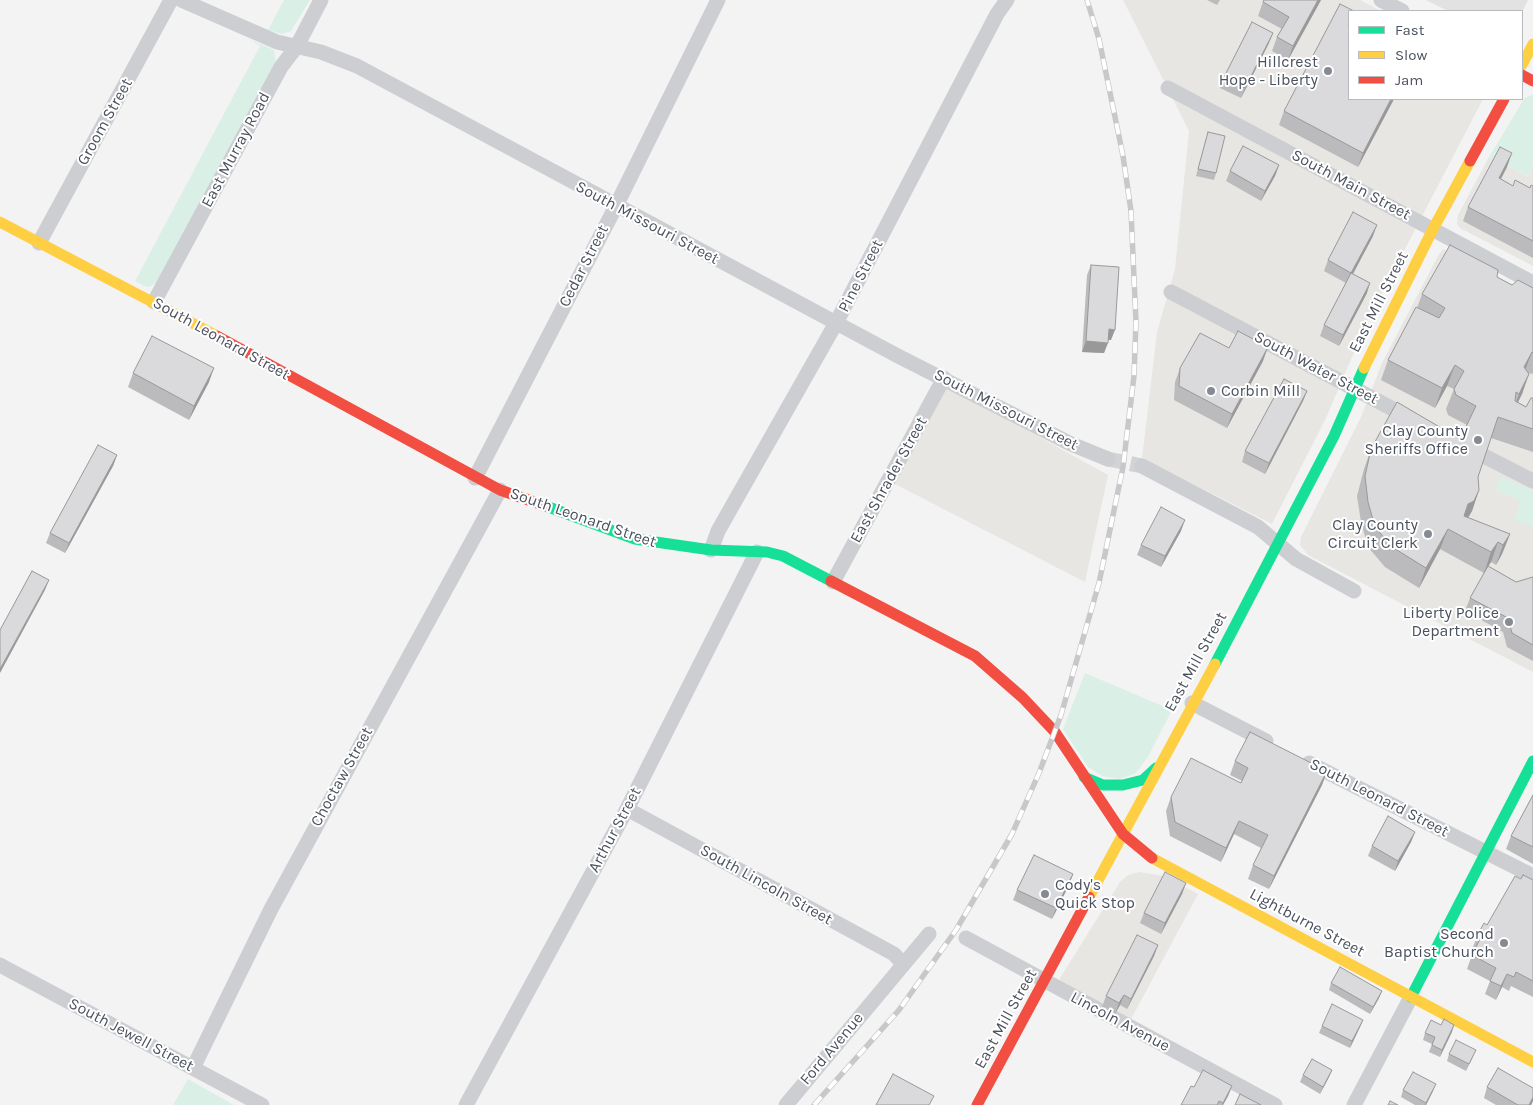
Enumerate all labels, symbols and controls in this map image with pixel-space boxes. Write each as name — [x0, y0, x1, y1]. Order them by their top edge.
legend — [1348, 10, 1523, 100]
text: Fast — [1395, 21, 1424, 39]
text: Slow — [1395, 46, 1427, 64]
place label: Hillcrest Hope - Liberty — [1219, 52, 1318, 90]
marker: Hillcrest Hope - Liberty — [1322, 65, 1334, 77]
text: Jam — [1395, 71, 1423, 89]
street label: Groom Street — [73, 75, 137, 169]
street label: East Murray Road — [198, 89, 274, 211]
street label: South Main Street — [1288, 146, 1414, 224]
street label: South Missouri Street — [572, 177, 722, 269]
street label: Cedar Street — [555, 222, 613, 310]
street label: Pine Street — [834, 236, 888, 316]
street label: East Mill Street — [1345, 248, 1413, 356]
street label: South Leonard Street — [149, 293, 293, 385]
street label: South Water Street — [1251, 327, 1381, 409]
street label: South Missouri Street — [931, 365, 1081, 455]
place label: Corbin Mill — [1221, 381, 1300, 401]
marker: Corbin Mill — [1205, 385, 1217, 397]
street label: East Shrader Street — [846, 414, 932, 546]
place label: Clay County Sheriffs Office — [1365, 421, 1468, 459]
marker: Clay County Sheriffs Office — [1472, 434, 1484, 446]
street label: South Leonard Street — [507, 484, 659, 552]
place label: Clay County Circuit Clerk — [1328, 515, 1418, 553]
marker: Clay County Circuit Clerk — [1422, 528, 1434, 540]
place label: Liberty Police Department — [1403, 603, 1499, 641]
street label: East Mill Street — [1161, 609, 1231, 715]
marker: Liberty Police Department — [1503, 616, 1515, 628]
street label: Choctaw Street — [307, 724, 377, 830]
street label: South Leonard Street — [1306, 755, 1452, 841]
street label: Arthur Street — [584, 784, 646, 876]
street label: South Lincoln Street — [696, 841, 836, 929]
place label: Cody's Quick Stop — [1055, 875, 1135, 913]
street label: Lightburne Street — [1246, 885, 1368, 961]
marker: Cody's Quick Stop — [1039, 888, 1051, 900]
place label: Second Baptist Church — [1384, 924, 1494, 962]
marker: Second Baptist Church — [1498, 937, 1510, 949]
street label: East Mill Street — [971, 966, 1041, 1072]
street label: Lincoln Avenue — [1067, 988, 1173, 1056]
street label: South Jewell Street — [65, 994, 197, 1076]
street label: Ford Avenue — [796, 1009, 868, 1089]

